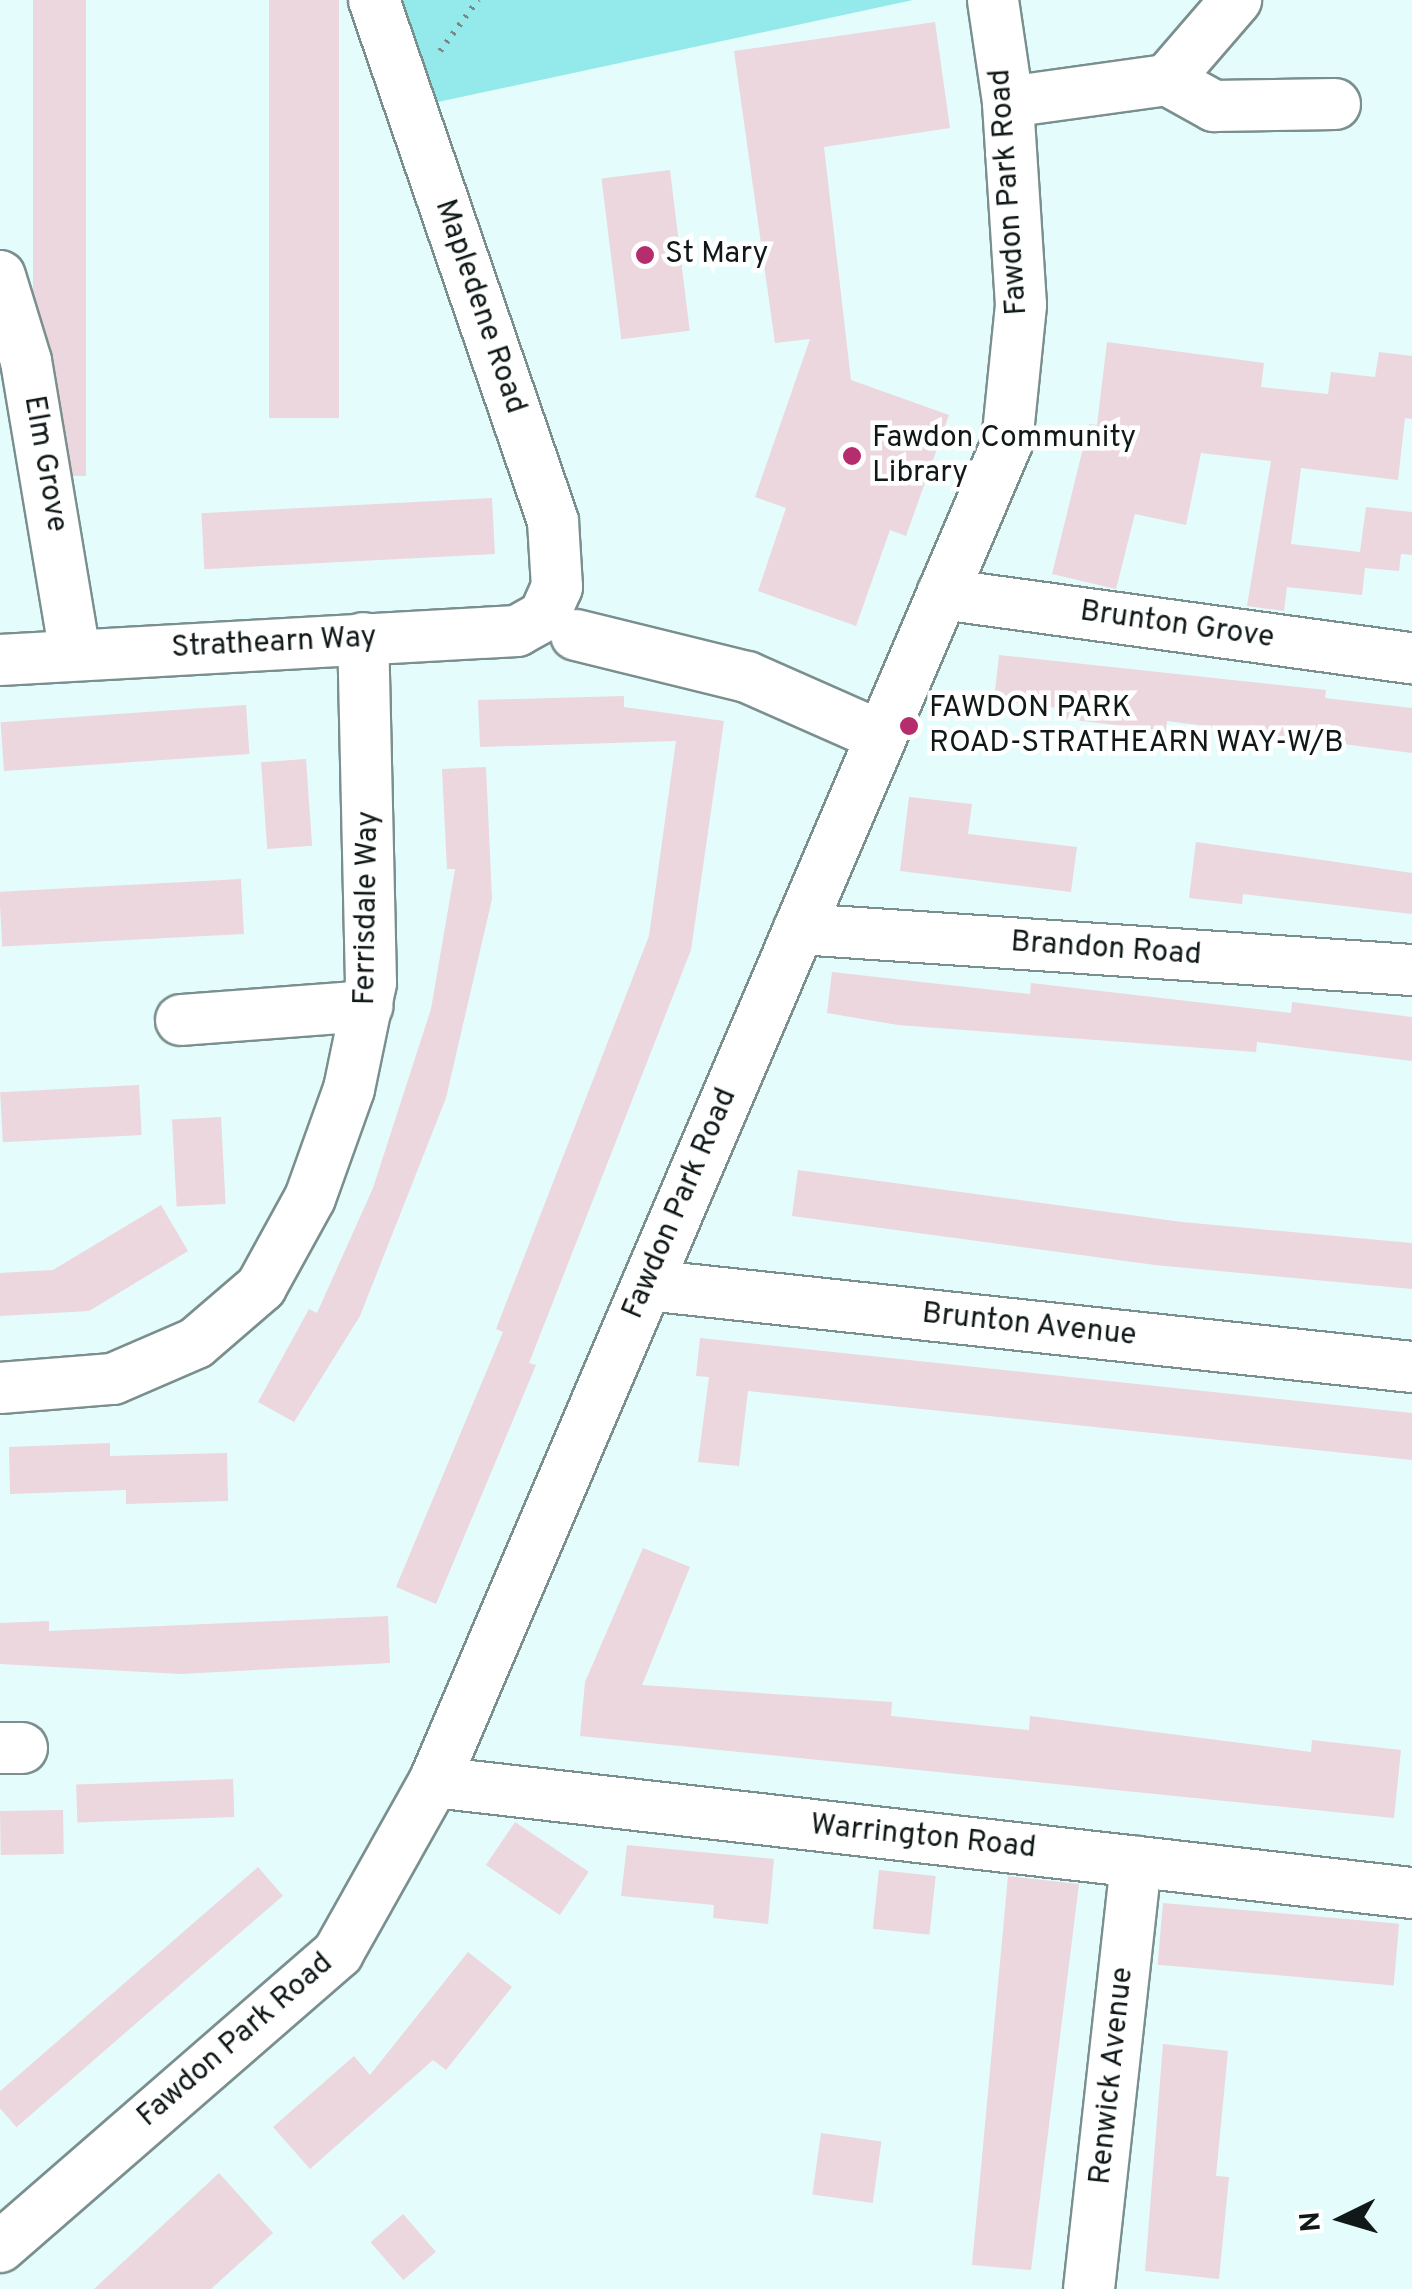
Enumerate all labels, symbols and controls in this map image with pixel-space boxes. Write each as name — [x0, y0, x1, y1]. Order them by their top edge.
street label: Fawdon Park Road — [983, 68, 1037, 316]
street label: Mapledene Road — [425, 195, 533, 419]
place label: St Mary — [665, 237, 768, 273]
marker: St Mary — [634, 244, 656, 266]
street label: Elm Grove — [14, 393, 74, 535]
place label: Fawdon Community Library — [872, 421, 1136, 492]
marker: Fawdon Community Library — [841, 445, 863, 467]
street label: Brunton Grove — [1078, 595, 1276, 657]
street label: Strathearn Way — [170, 621, 378, 667]
place label: FAWDON PARK ROAD-STRATHEARN WAY-W/B — [929, 691, 1344, 762]
marker: FAWDON PARK ROAD-STRATHEARN WAY-W/B — [898, 715, 920, 737]
street label: Ferrisdale Way — [348, 810, 388, 1006]
street label: Brandon Road — [1009, 925, 1203, 975]
street label: Fawdon Park Road — [616, 1083, 746, 1325]
street label: Brunton Avenue — [919, 1297, 1139, 1355]
street label: Warrington Road — [808, 1808, 1038, 1868]
street label: Fawdon Park Road — [131, 1946, 341, 2136]
street label: Renwick Avenue — [1084, 1965, 1142, 2187]
north arrow — [1292, 2169, 1392, 2269]
text: N — [1293, 2210, 1331, 2233]

